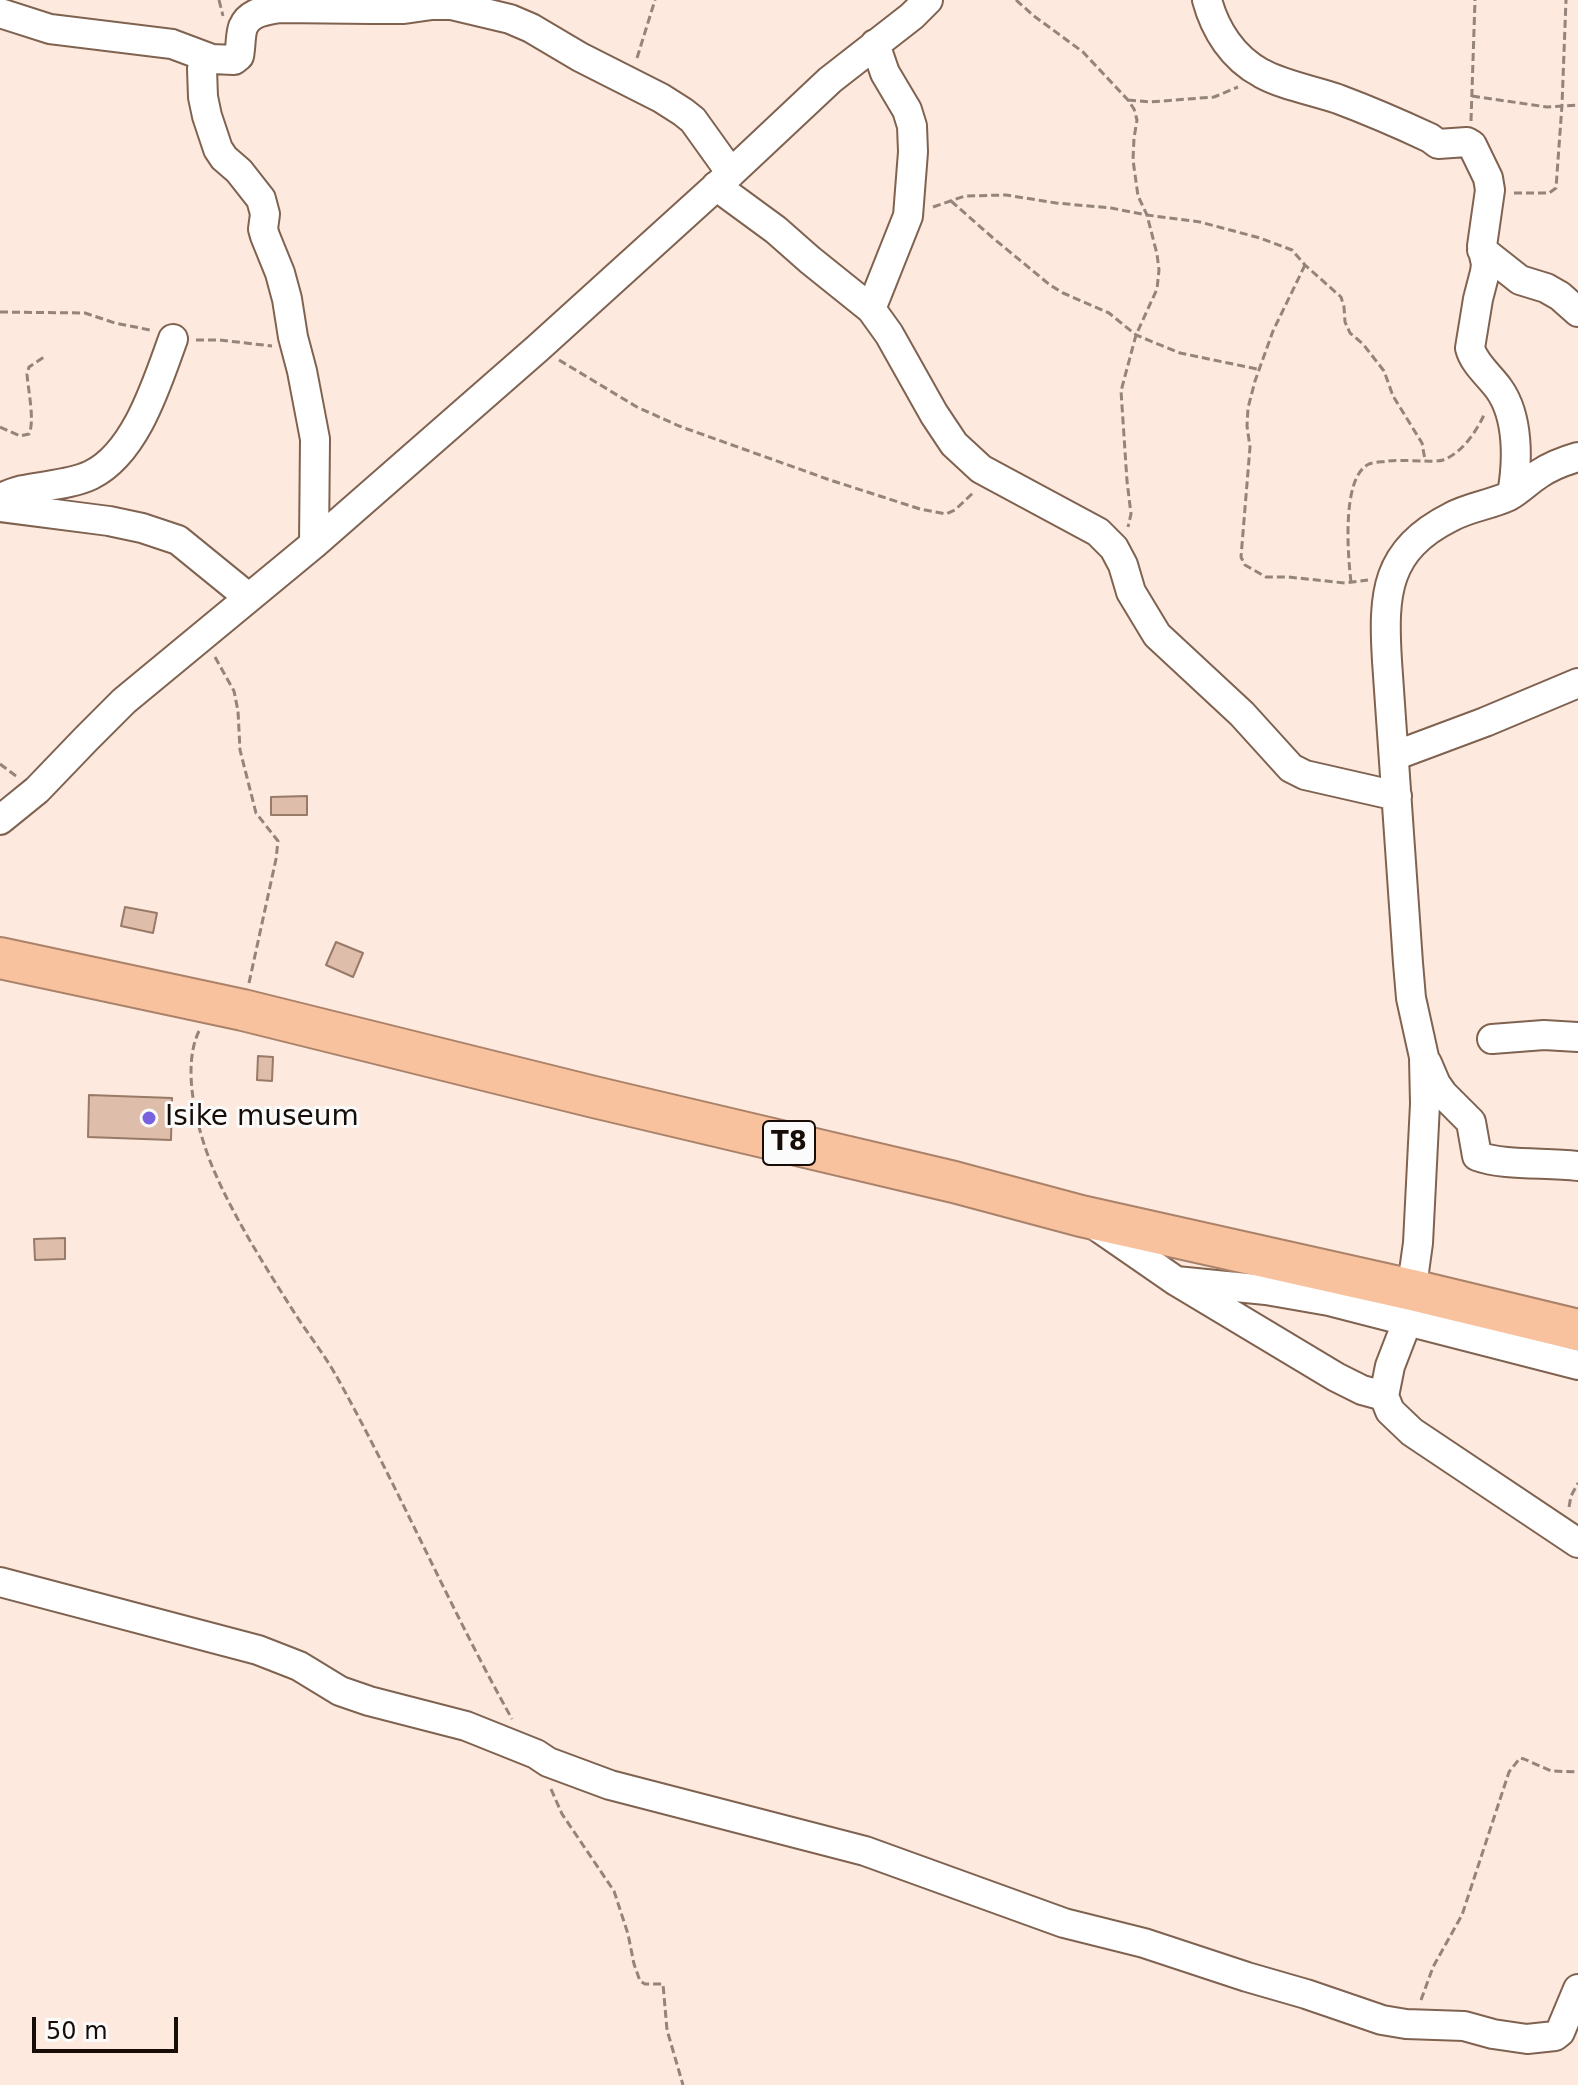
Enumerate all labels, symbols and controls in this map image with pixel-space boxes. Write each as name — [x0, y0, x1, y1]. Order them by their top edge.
place label: Isike museum — [165, 1101, 359, 1135]
marker: Isike museum — [140, 1109, 158, 1127]
road number: T8 — [763, 1121, 815, 1165]
scale bar — [36, 2001, 182, 2051]
text: 50 m — [46, 2017, 108, 2045]

